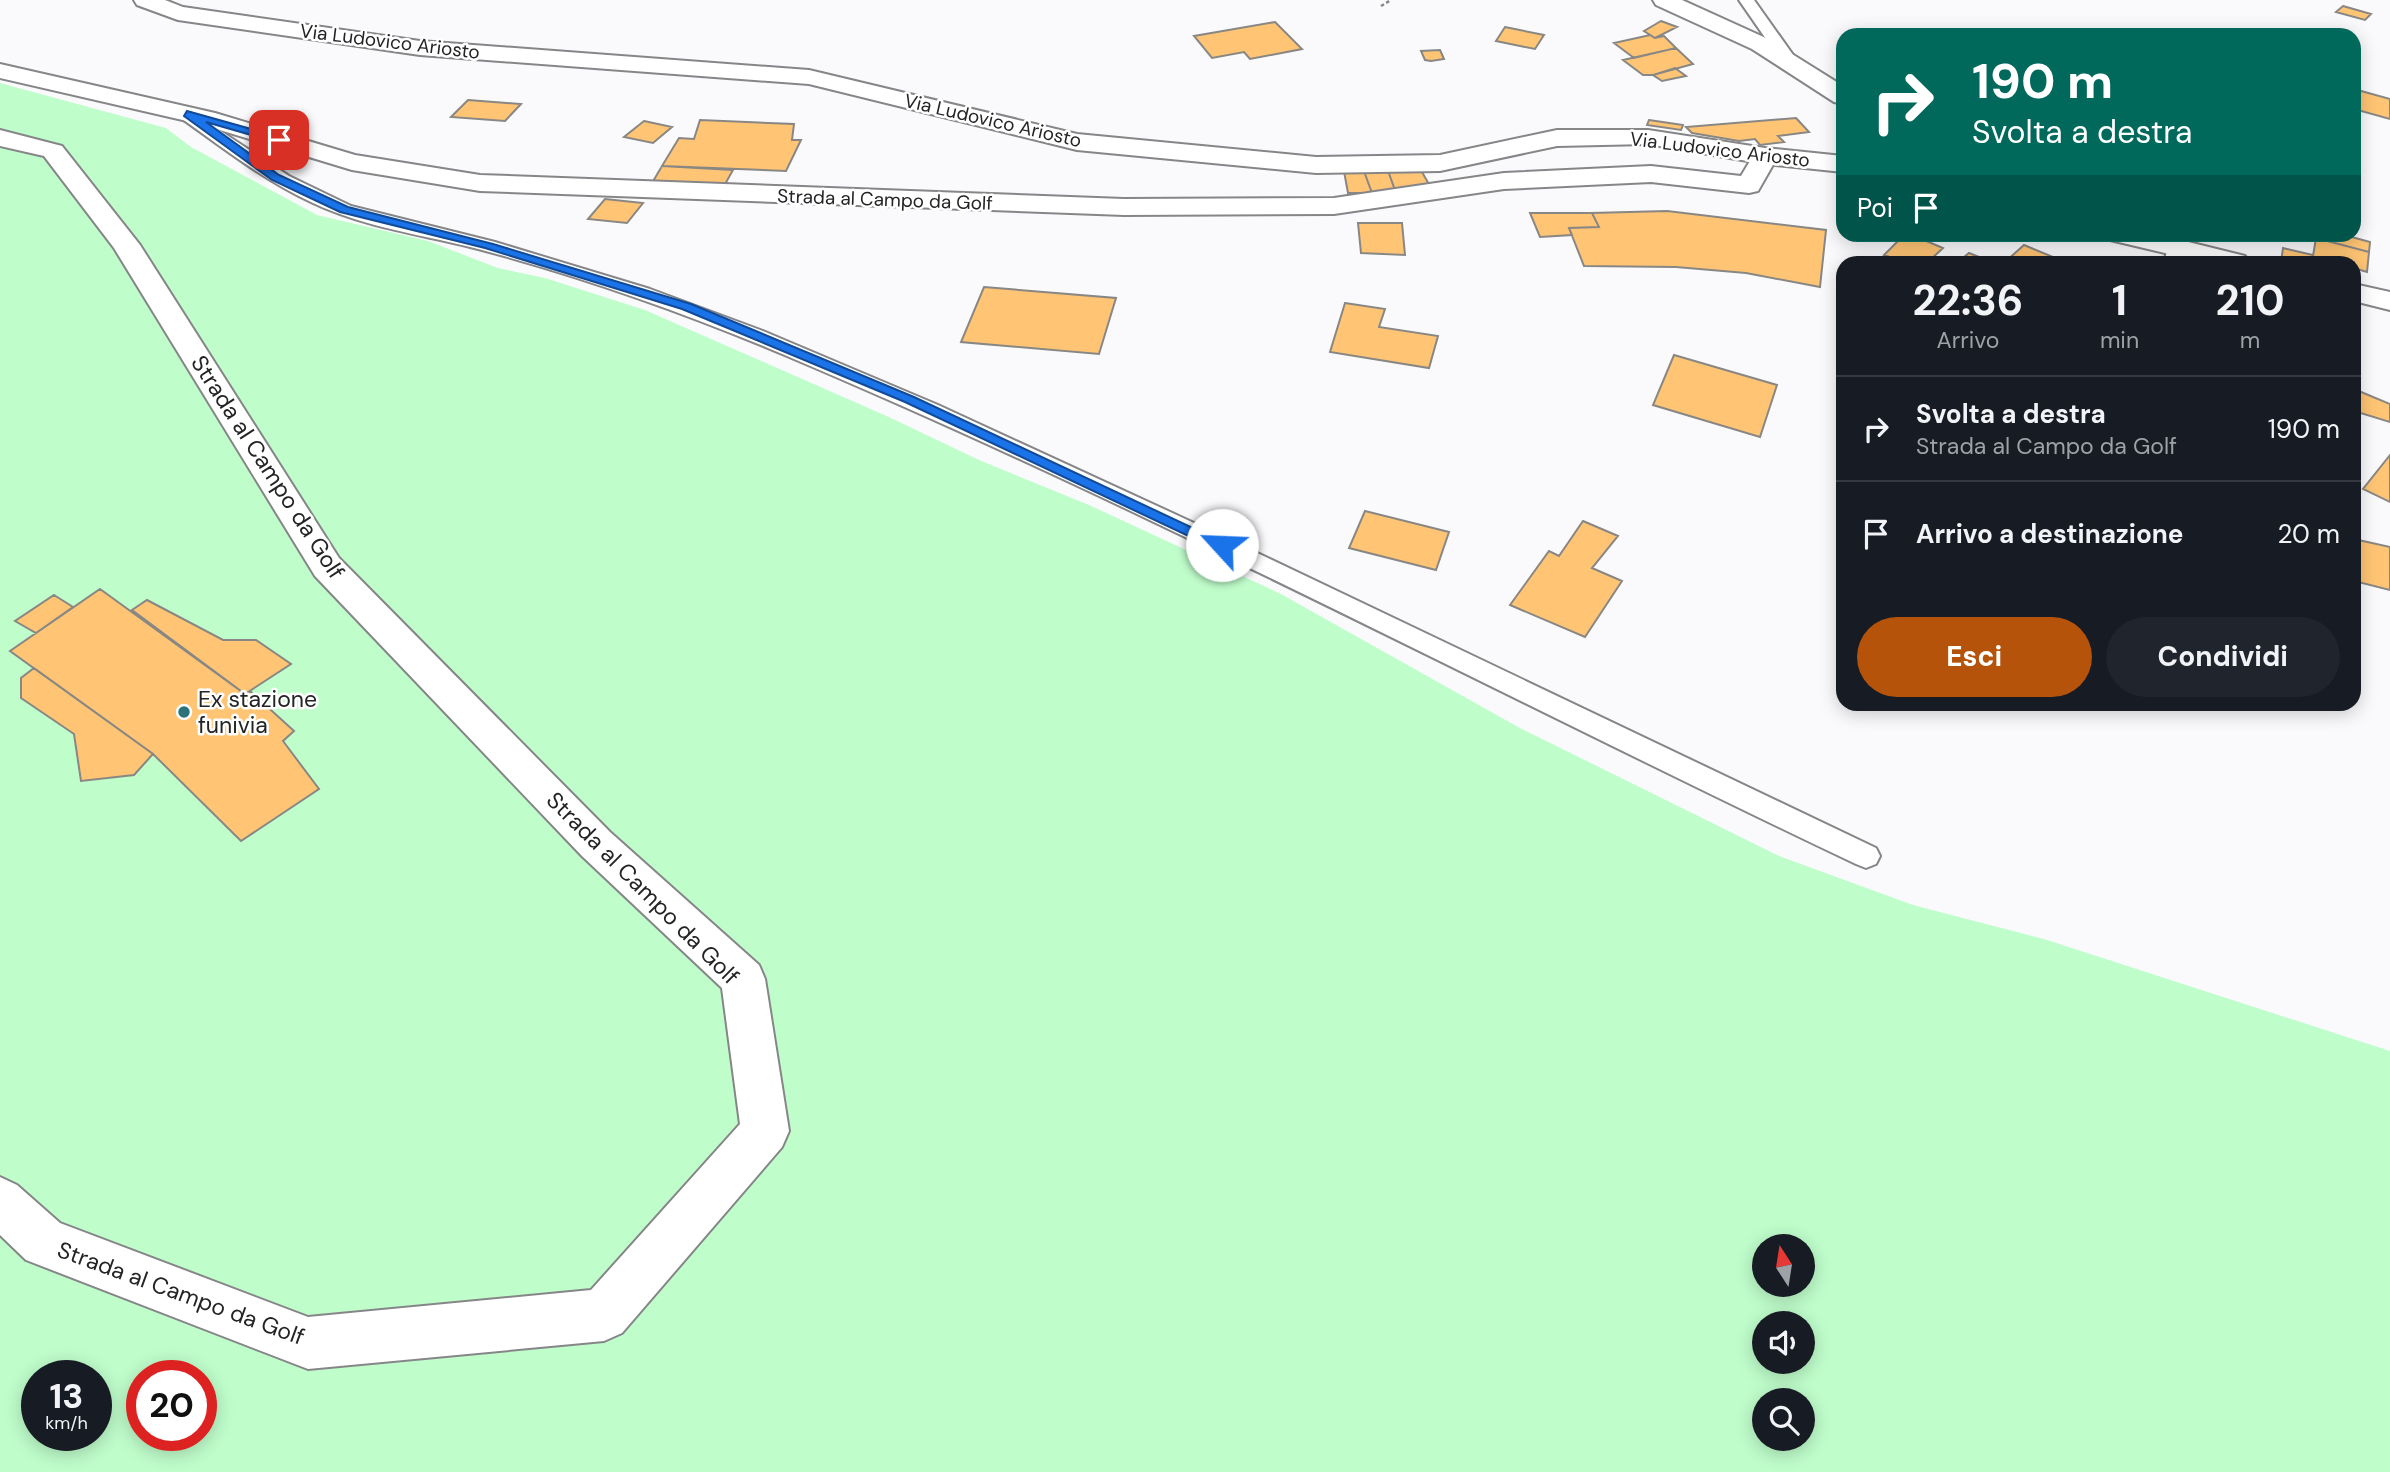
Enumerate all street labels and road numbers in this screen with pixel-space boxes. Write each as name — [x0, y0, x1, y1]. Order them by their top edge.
street label: Via Ludovico Ariosto — [299, 18, 481, 65]
street label: Via Ludovico Ariosto — [902, 88, 1084, 153]
street label: Via Ludovico Ariosto — [1629, 126, 1811, 173]
street label: Strada al Campo da Golf — [777, 183, 993, 216]
street label: Strada al Campo da Golf — [184, 349, 352, 585]
street label: Strada al Campo da Golf — [540, 785, 746, 991]
street label: Strada al Campo da Golf — [53, 1234, 309, 1352]

